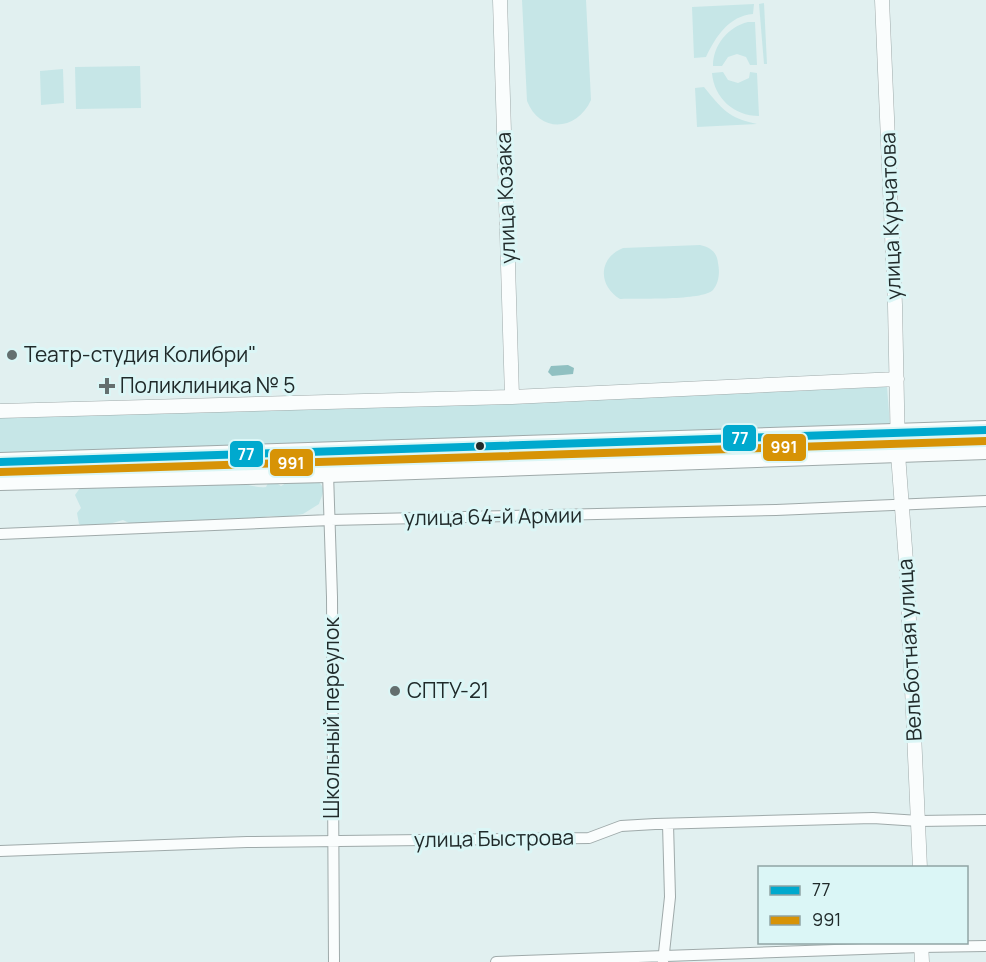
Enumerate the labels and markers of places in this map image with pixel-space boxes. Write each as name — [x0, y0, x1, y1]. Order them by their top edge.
place label: Театр-студия Колибри" — [24, 340, 256, 368]
marker: Театр-студия Колибри" — [5, 348, 19, 362]
place label: Поликлиника № 5 — [120, 371, 295, 399]
marker: Поликлиника № 5 — [98, 377, 116, 395]
unlabelled marker — [474, 440, 486, 452]
place label: СПТУ-21 — [407, 676, 489, 704]
marker: СПТУ-21 — [388, 684, 402, 698]

